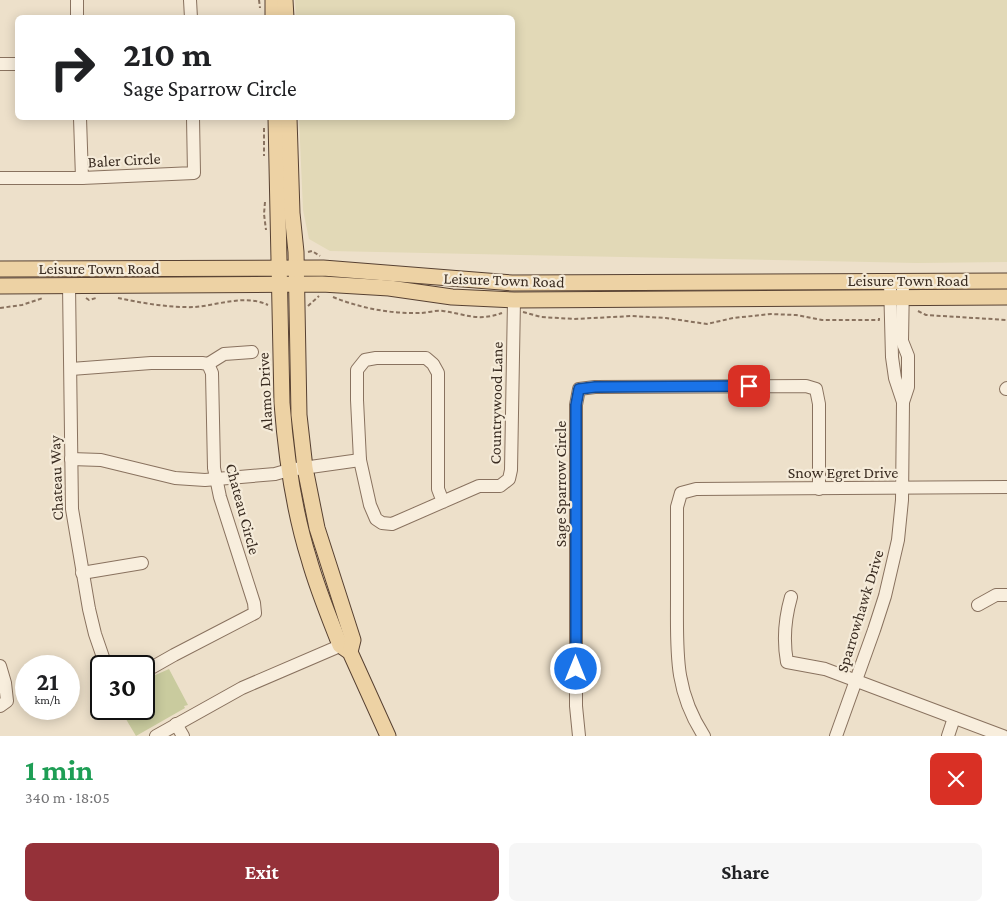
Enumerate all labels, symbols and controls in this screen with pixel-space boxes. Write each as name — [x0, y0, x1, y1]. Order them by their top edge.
icon: right — [40, 35, 105, 100]
text: 210 m — [123, 35, 212, 74]
text: Sage Sparrow Circle — [123, 76, 297, 101]
street label: Baler Circle — [87, 150, 161, 170]
street label: Leisure Town Road — [38, 260, 160, 277]
street label: Leisure Town Road — [443, 269, 565, 291]
street label: Leisure Town Road — [847, 272, 969, 289]
street label: Countrywood Lane — [486, 341, 507, 465]
street label: Alamo Drive — [254, 352, 276, 432]
pin — [728, 365, 770, 407]
icon: arrive — [735, 372, 763, 400]
street label: Sage Sparrow Circle — [552, 421, 570, 547]
street label: Chateau Way — [46, 434, 67, 521]
street label: Chateau Circle — [223, 462, 263, 556]
street label: Snow Egret Drive — [788, 464, 898, 482]
street label: Sparrowhawk Drive — [833, 548, 888, 675]
position arrow — [549, 642, 601, 694]
speed limit sign: 30 — [90, 655, 155, 720]
text: 21 — [36, 668, 59, 695]
text: km/h — [35, 693, 60, 707]
text: 1 min — [25, 753, 93, 786]
button: close — [930, 753, 982, 805]
text: 340 m · 18:05 — [25, 789, 110, 806]
button: Exit — [25, 843, 499, 901]
button: Share — [509, 843, 982, 901]

